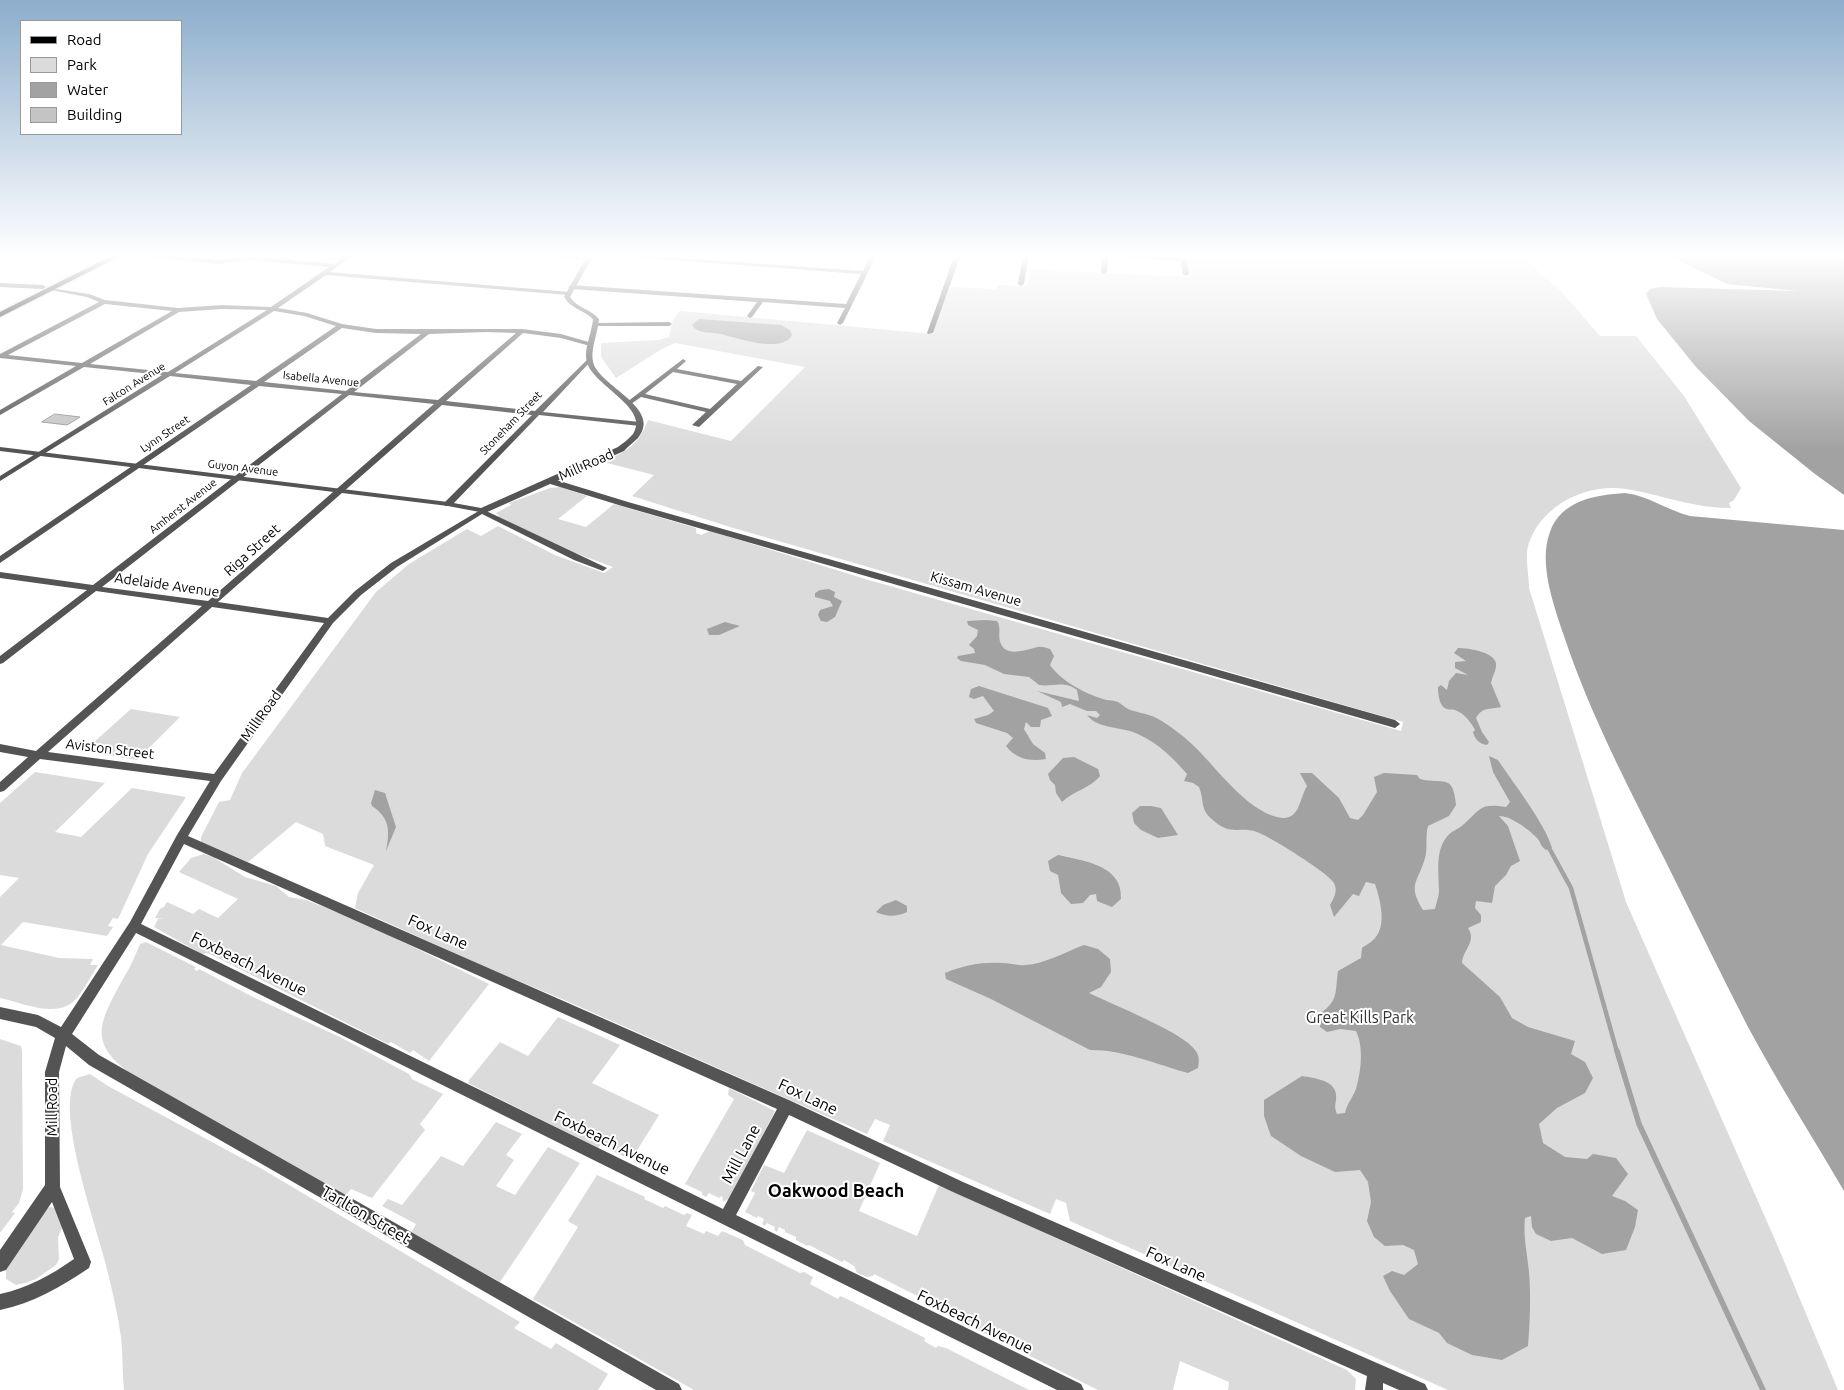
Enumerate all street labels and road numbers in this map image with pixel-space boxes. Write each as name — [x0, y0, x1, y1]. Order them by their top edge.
street label: Falcon Avenue — [100, 360, 168, 408]
street label: Isabella Avenue — [282, 368, 360, 390]
street label: Stoneham Street — [477, 388, 545, 458]
street label: Lynn Street — [138, 413, 192, 455]
street label: Mill Road — [556, 445, 616, 485]
street label: Guyon Avenue — [207, 457, 279, 479]
street label: Amherst Avenue — [147, 476, 219, 536]
street label: Riga Street — [220, 520, 284, 580]
street label: Kissam Avenue — [929, 568, 1023, 610]
street label: Adelaide Avenue — [114, 569, 220, 601]
street label: Mill Road — [237, 687, 285, 745]
street label: Aviston Street — [65, 735, 155, 763]
street label: Fox Lane — [405, 910, 471, 954]
street label: Foxbeach Avenue — [188, 928, 310, 1000]
street label: Fox Lane — [775, 1075, 841, 1119]
street label: Mill Road — [44, 1078, 60, 1136]
street label: Foxbeach Avenue — [551, 1107, 673, 1179]
street label: Mill Lane — [717, 1121, 765, 1187]
street label: Tarlton Street — [318, 1182, 414, 1248]
street label: Fox Lane — [1143, 1242, 1209, 1286]
street label: Foxbeach Avenue — [914, 1286, 1036, 1358]

